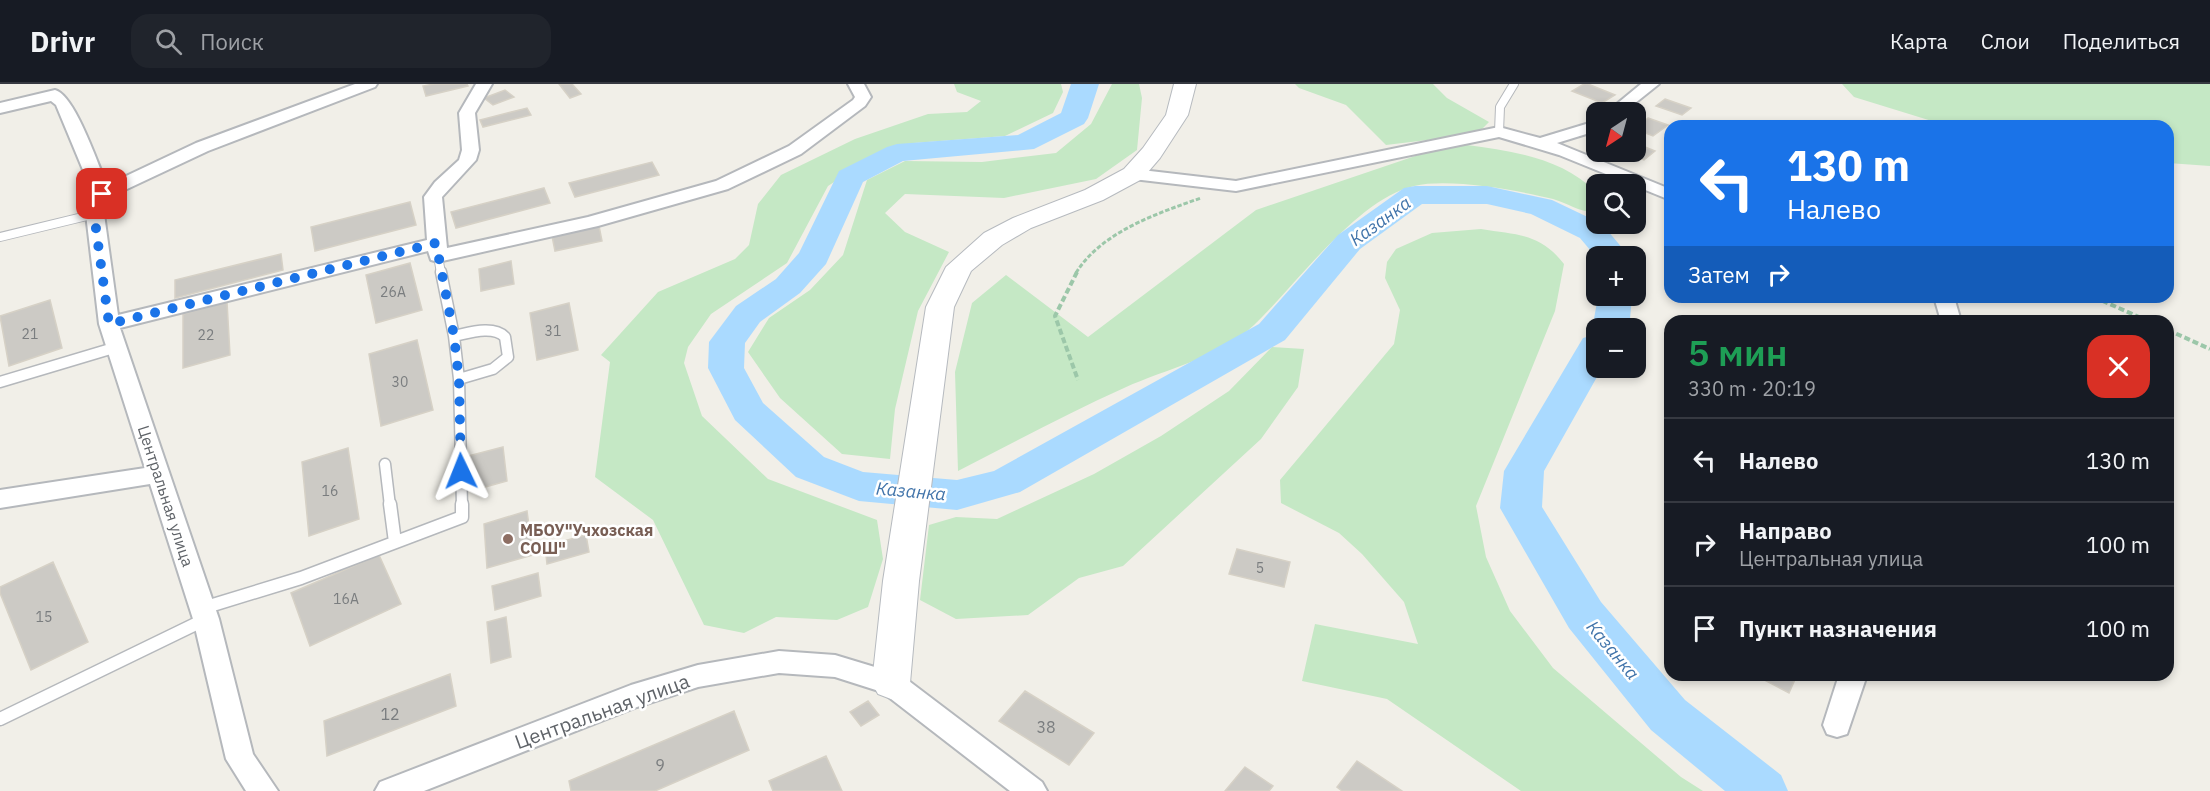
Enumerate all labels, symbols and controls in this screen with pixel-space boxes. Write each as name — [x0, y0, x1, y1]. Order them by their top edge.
search box — [131, 14, 551, 68]
text: Drivr — [30, 23, 95, 60]
icon: search — [152, 25, 185, 58]
text: Поиск — [200, 27, 264, 56]
text: Карта — [1890, 27, 1948, 55]
text: Слои — [1981, 27, 2030, 55]
text: Поделиться — [2063, 27, 2180, 55]
north arrow — [1586, 102, 1646, 162]
map controls — [1586, 102, 1646, 378]
text: 130 m — [1787, 138, 1910, 193]
icon: left — [1688, 144, 1766, 222]
pin — [76, 168, 127, 219]
button: search — [1586, 174, 1646, 234]
icon: arrive — [85, 177, 118, 210]
water label: Казанка — [1345, 191, 1415, 251]
text: Налево — [1787, 191, 1881, 226]
button: + — [1586, 246, 1646, 306]
icon: right — [1762, 258, 1795, 291]
text: Затем — [1688, 260, 1750, 289]
house number: 26А — [380, 283, 406, 301]
button: − — [1586, 318, 1646, 378]
house number: 31 — [545, 322, 561, 340]
house number: 21 — [22, 325, 38, 343]
house number: 22 — [198, 326, 214, 344]
text: 5 мин — [1688, 329, 1787, 376]
button: close — [2087, 335, 2150, 398]
house number: 30 — [392, 373, 408, 391]
text: 330 m · 20:19 — [1688, 375, 1816, 402]
street label: Центральная улица — [134, 423, 198, 570]
position arrow — [429, 439, 493, 503]
icon: left — [1688, 444, 1721, 477]
text: Налево — [1739, 446, 1818, 475]
text: 130 m — [2086, 446, 2150, 475]
water label: Казанка — [875, 476, 947, 506]
house number: 16 — [322, 482, 338, 500]
text: Направо — [1739, 516, 1832, 545]
place label: МБОУ"Учхозская СОШ" — [520, 520, 653, 558]
icon: right — [1688, 528, 1721, 561]
text: 100 m — [2086, 530, 2150, 559]
marker: МБОУ"Учхозская СОШ" — [501, 532, 515, 546]
text: Центральная улица — [1739, 545, 1923, 572]
house number: 5 — [1256, 559, 1264, 577]
house number: 16А — [333, 590, 359, 608]
house number: 15 — [36, 608, 52, 626]
icon: arrive — [1688, 612, 1721, 645]
text: Пункт назначения — [1739, 614, 1937, 643]
text: 100 m — [2086, 614, 2150, 643]
water label: Казанка — [1582, 616, 1644, 684]
street label: Центральная улица — [511, 667, 693, 755]
house number: 12 — [380, 704, 400, 724]
house number: 38 — [1036, 717, 1056, 737]
house number: 9 — [655, 755, 665, 775]

